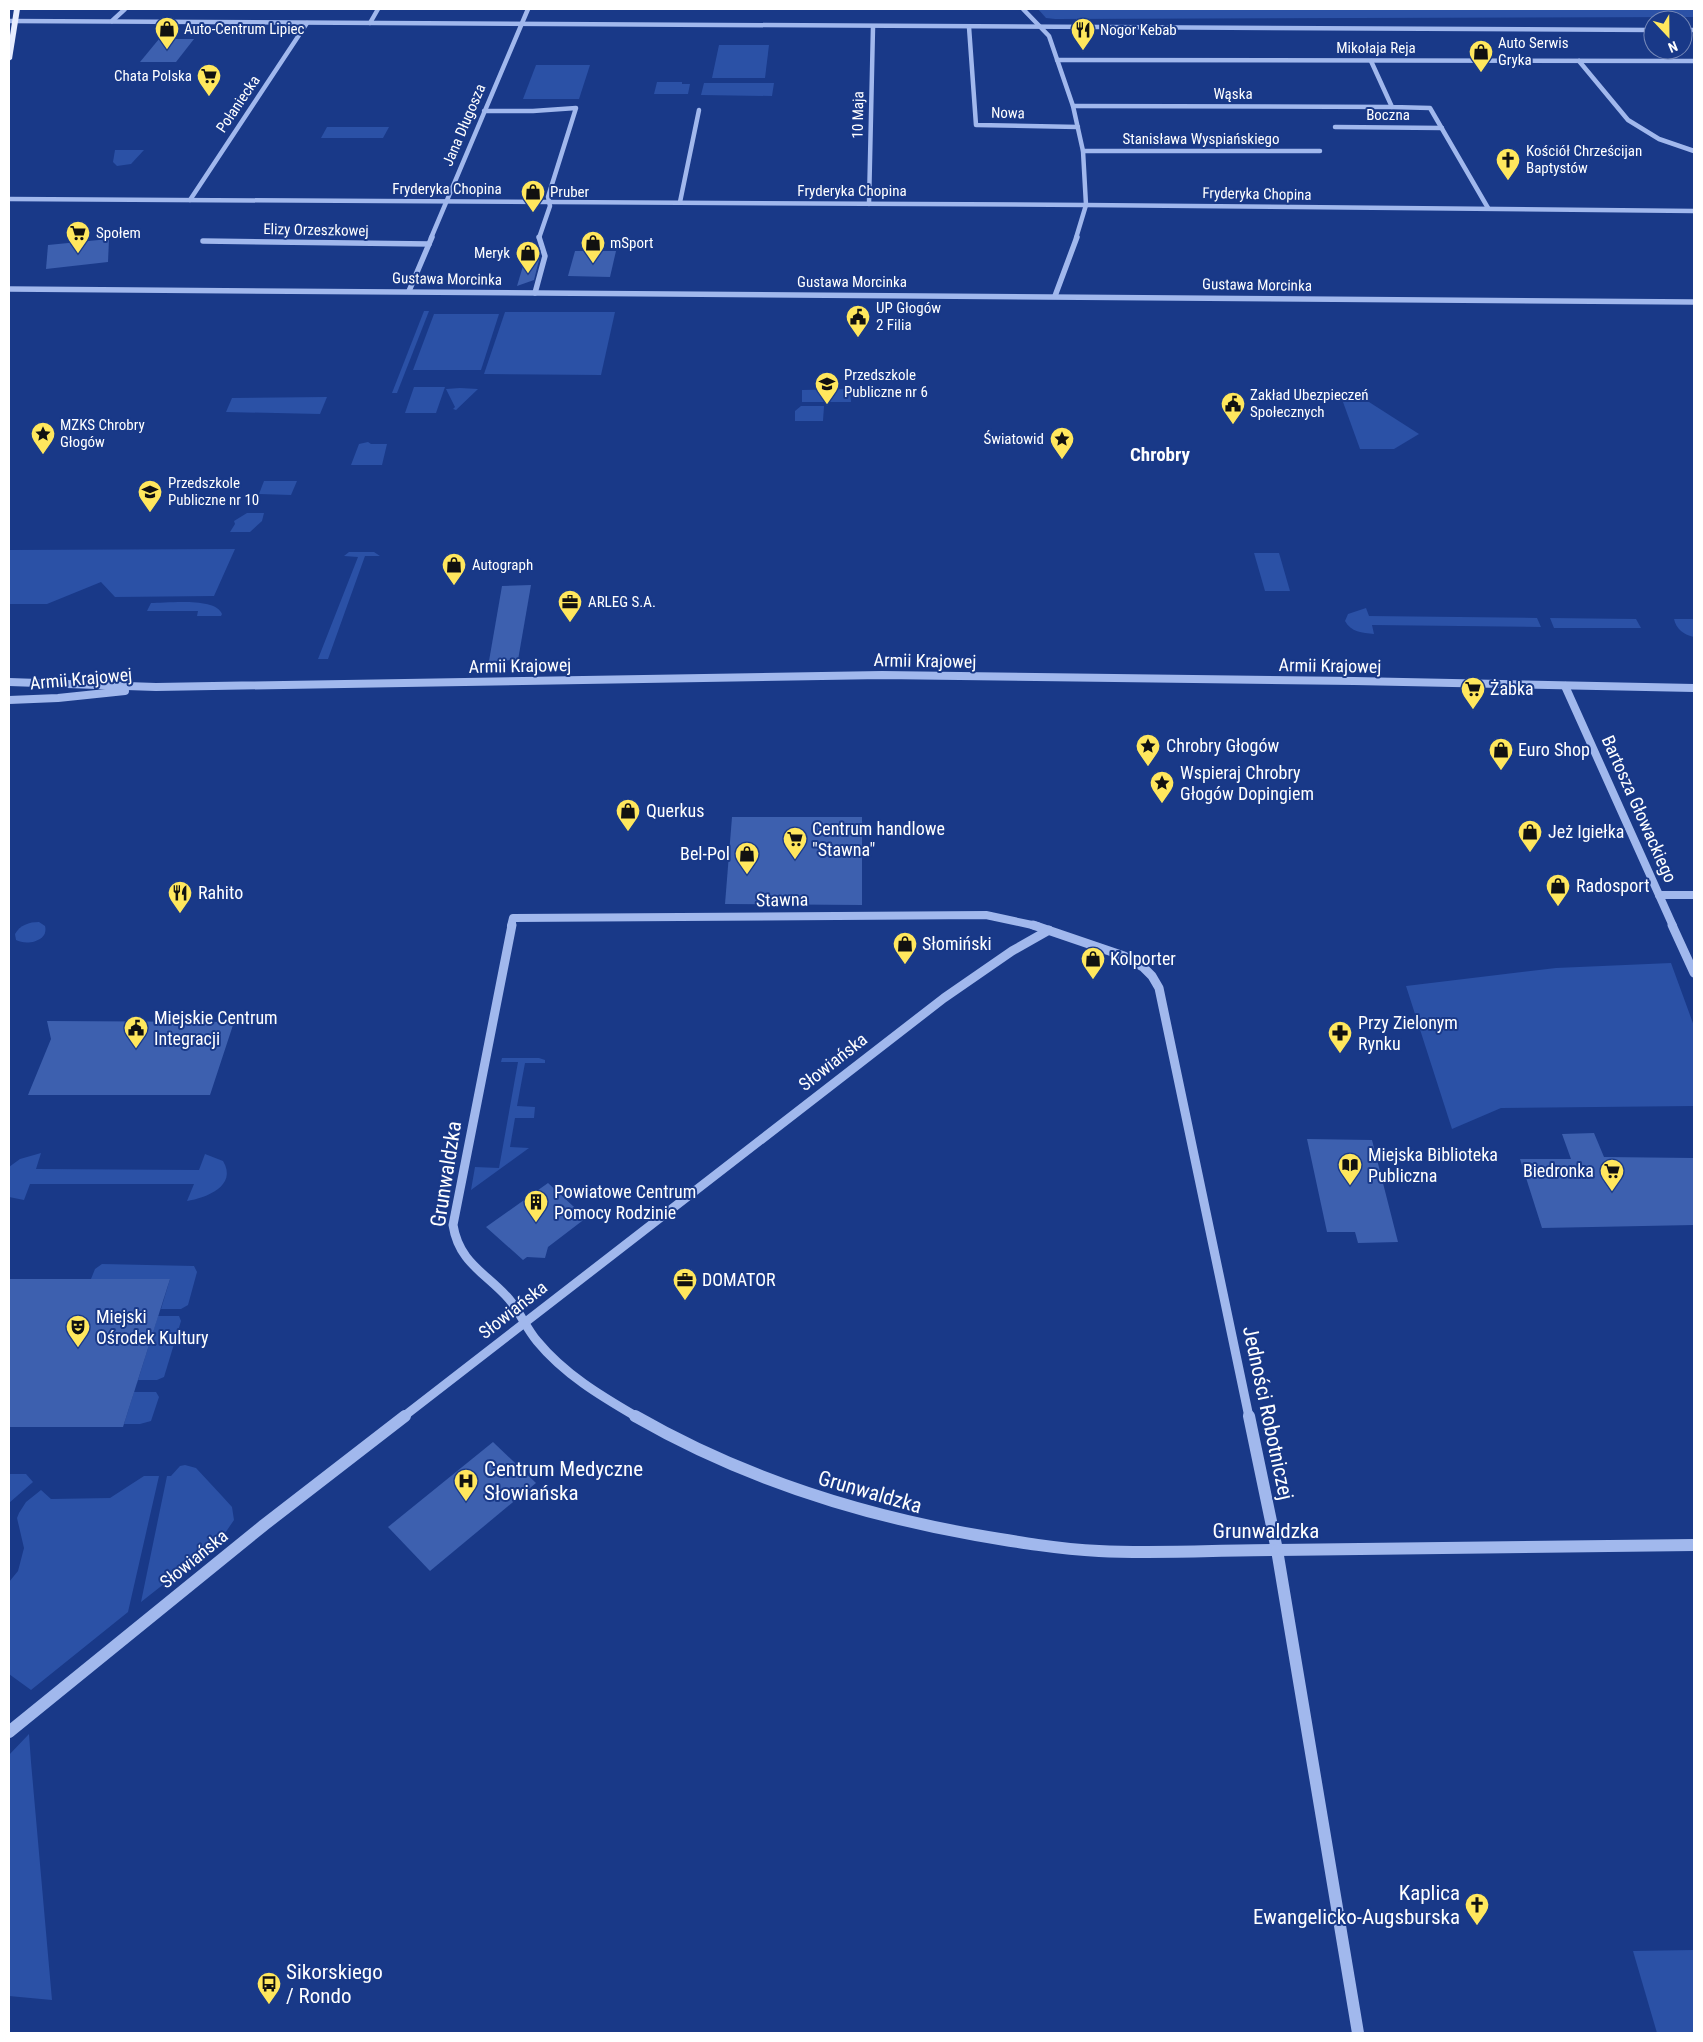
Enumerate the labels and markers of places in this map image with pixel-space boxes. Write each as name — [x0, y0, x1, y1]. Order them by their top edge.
shop icon: Auto-Centrum Lipiec — [154, 16, 180, 50]
restaurant icon: Nogor Kebab — [1070, 17, 1096, 51]
place label: Auto-Centrum Lipiec — [184, 20, 305, 38]
place label: Nogor Kebab — [1100, 21, 1177, 39]
place label: Auto Serwis Gryka — [1498, 34, 1569, 69]
shop icon: Auto Serwis Gryka — [1468, 39, 1494, 73]
supermarket icon: Chata Polska — [196, 63, 222, 97]
place label: Chata Polska — [114, 67, 192, 85]
place label: Kościół Chrześcijan Baptystów — [1526, 142, 1642, 177]
church icon: Kościół Chrześcijan Baptystów — [1495, 147, 1521, 181]
shop icon: Pruber — [520, 179, 546, 213]
place label: Pruber — [550, 183, 590, 201]
supermarket icon: Społem — [65, 220, 91, 254]
place label: Społem — [96, 224, 141, 242]
shop icon: mSport — [580, 230, 606, 264]
place label: mSport — [610, 234, 653, 252]
shop icon: Meryk — [515, 240, 541, 274]
place label: Meryk — [474, 244, 510, 262]
place label: UP Głogów 2 Filia — [876, 299, 941, 334]
public building icon: UP Głogów 2 Filia — [845, 304, 871, 338]
place label: Przedszkole Publiczne nr 6 — [844, 366, 928, 401]
school or university icon: Przedszkole Publiczne nr 6 — [814, 371, 840, 405]
place label: Zakład Ubezpieczeń Społecznych — [1250, 386, 1369, 421]
public building icon: Zakład Ubezpieczeń Społecznych — [1220, 391, 1246, 425]
place label: MZKS Chrobry Głogów — [60, 416, 145, 451]
place icon: MZKS Chrobry Głogów — [30, 421, 56, 455]
place icon: Światowid — [1049, 426, 1075, 460]
place label: Światowid — [983, 430, 1044, 448]
place label: Przedszkole Publiczne nr 10 — [168, 474, 259, 509]
school or university icon: Przedszkole Publiczne nr 10 — [137, 479, 163, 513]
shop icon: Autograph — [441, 552, 467, 586]
place label: Autograph — [472, 556, 533, 574]
office icon: ARLEG S.A. — [557, 589, 583, 623]
place label: ARLEG S.A. — [588, 593, 656, 611]
supermarket icon: Żabka — [1460, 676, 1486, 710]
place label: Żabka — [1490, 678, 1534, 699]
place icon: Chrobry Głogów — [1135, 733, 1161, 767]
place label: Chrobry Głogów — [1166, 735, 1279, 756]
shop icon: Euro Shop — [1488, 737, 1514, 771]
place label: Euro Shop — [1518, 739, 1590, 760]
place label: Wspieraj Chrobry Głogów Dopingiem — [1180, 762, 1314, 804]
place icon: Wspieraj Chrobry Głogów Dopingiem — [1149, 770, 1175, 804]
shop icon: Querkus — [615, 798, 641, 832]
place label: Querkus — [646, 800, 704, 821]
place label: Centrum handlowe "Stawna" — [812, 818, 945, 860]
shop icon: Jeż Igiełka — [1517, 819, 1543, 853]
place label: Jeż Igiełka — [1548, 821, 1624, 842]
supermarket icon: Centrum handlowe "Stawna" — [782, 826, 808, 860]
shop icon: Bel-Pol — [734, 841, 760, 875]
place label: Bel-Pol — [680, 843, 730, 864]
shop icon: Radosport — [1545, 873, 1571, 907]
place label: Radosport — [1576, 875, 1650, 896]
restaurant icon: Rahito — [167, 880, 193, 914]
place label: Rahito — [198, 882, 243, 903]
shop icon: Słomiński — [892, 931, 918, 965]
place label: Słomiński — [922, 933, 992, 954]
shop icon: Kolporter — [1080, 946, 1106, 980]
place label: Kolporter — [1110, 948, 1176, 969]
place label: Miejskie Centrum Integracji — [154, 1007, 278, 1049]
place label: Przy Zielonym Rynku — [1358, 1012, 1458, 1054]
public building icon: Miejskie Centrum Integracji — [123, 1015, 149, 1049]
pharmacy icon: Przy Zielonym Rynku — [1327, 1020, 1353, 1054]
place label: Miejska Biblioteka Publiczna — [1368, 1144, 1498, 1186]
library icon: Miejska Biblioteka Publiczna — [1337, 1152, 1363, 1186]
supermarket icon: Biedronka — [1599, 1158, 1625, 1192]
place label: Biedronka — [1523, 1160, 1594, 1181]
place label: Powiatowe Centrum Pomocy Rodzinie — [554, 1181, 696, 1223]
building icon: Powiatowe Centrum Pomocy Rodzinie — [523, 1189, 549, 1223]
office icon: DOMATOR — [672, 1267, 698, 1301]
place label: DOMATOR — [702, 1269, 776, 1290]
place label: Miejski Ośrodek Kultury — [96, 1306, 209, 1348]
theatre icon: Miejski Ośrodek Kultury — [65, 1314, 91, 1348]
place label: Centrum Medyczne Słowiańska — [484, 1457, 643, 1505]
hospital icon: Centrum Medyczne Słowiańska — [453, 1468, 479, 1502]
place label: Kaplica Ewangelicko-Augsburska — [1253, 1881, 1460, 1929]
church icon: Kaplica Ewangelicko-Augsburska — [1464, 1892, 1490, 1926]
place label: Sikorskiego / Rondo — [286, 1960, 383, 2008]
bus stop icon: Sikorskiego / Rondo — [256, 1971, 282, 2005]

